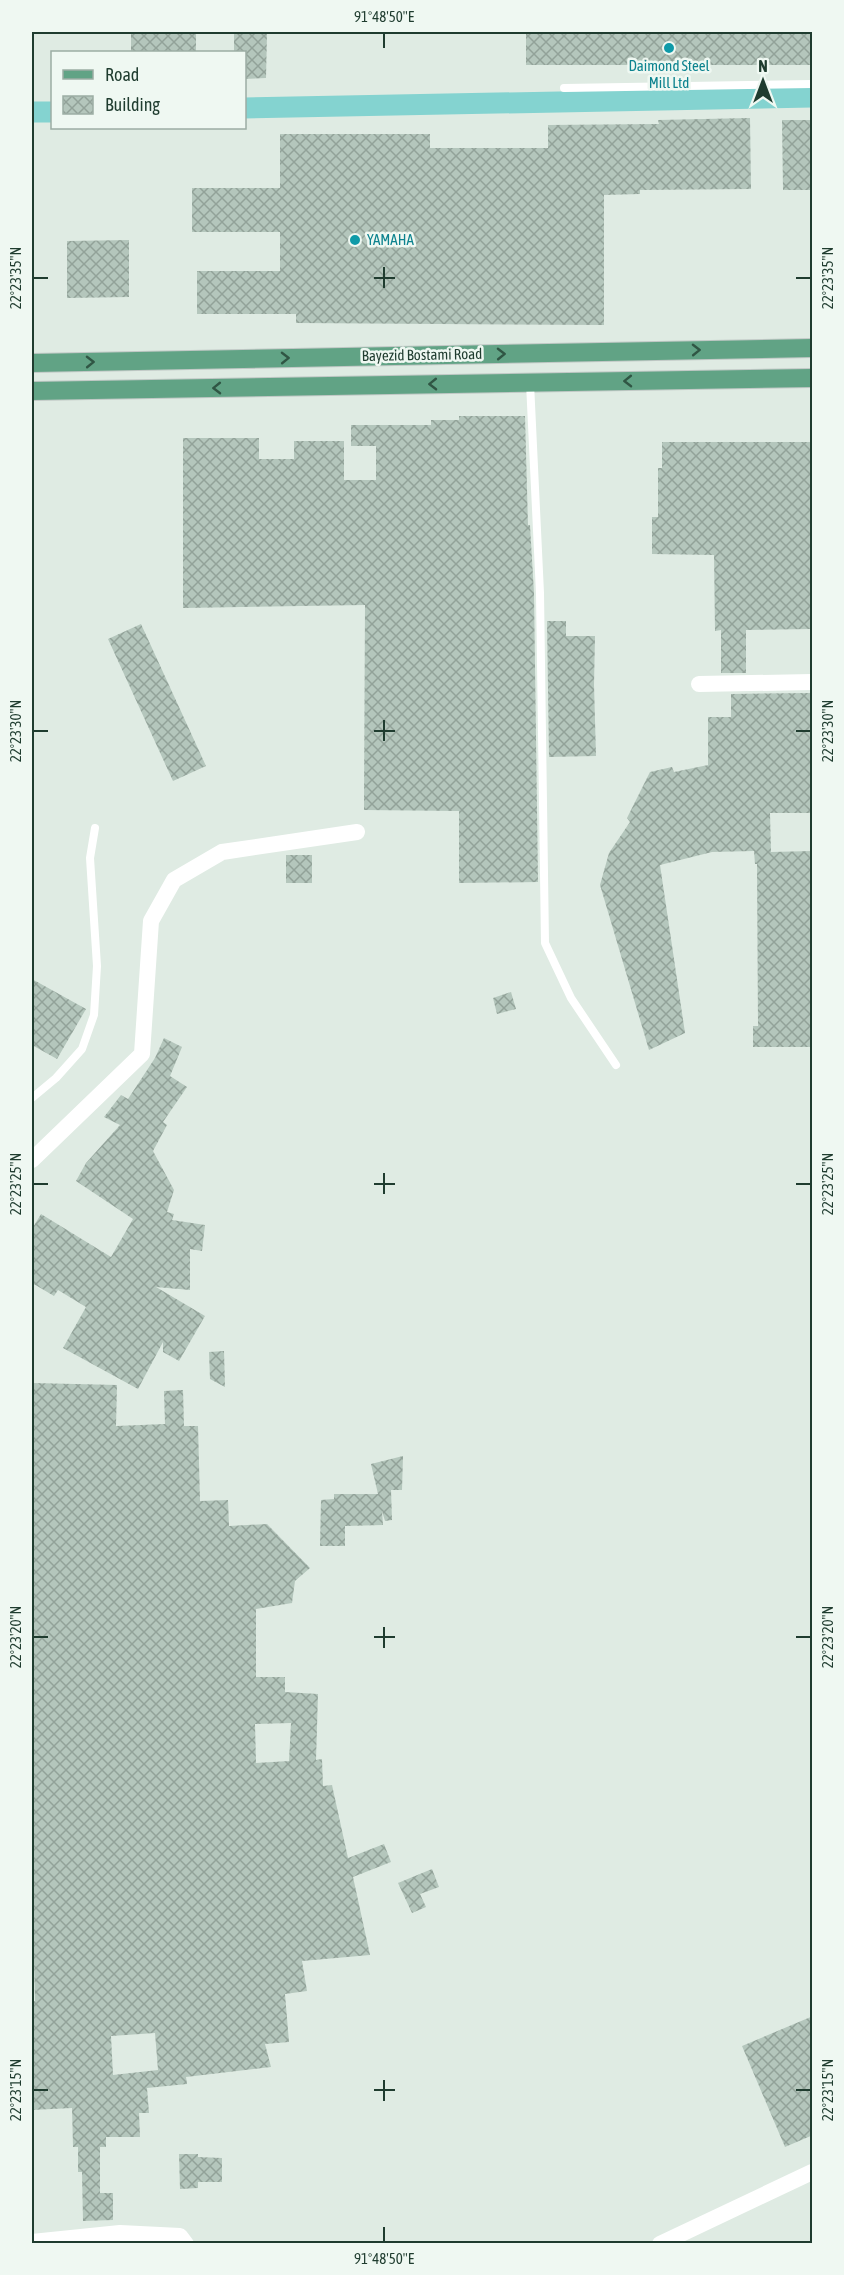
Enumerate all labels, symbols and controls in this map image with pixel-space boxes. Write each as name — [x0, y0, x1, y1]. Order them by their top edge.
text: 91°48'50"E — [354, 8, 415, 25]
marker: Daimond Steel Mill Ltd — [662, 41, 676, 55]
legend — [51, 51, 246, 129]
north arrow — [733, 51, 793, 111]
place label: Daimond Steel Mill Ltd — [628, 57, 710, 91]
text: N — [758, 57, 768, 75]
text: Road — [105, 64, 139, 85]
text: Building — [105, 94, 160, 115]
place label: YAMAHA — [367, 231, 414, 248]
marker: YAMAHA — [348, 233, 362, 247]
text: 22°23'35"N — [7, 247, 24, 309]
text: 22°23'35"N — [819, 247, 836, 309]
one-way arrow — [691, 344, 700, 356]
street label: Bayezid Bostami Road — [362, 345, 482, 364]
one-way arrow — [496, 348, 505, 360]
one-way arrow — [280, 352, 289, 364]
one-way arrow — [85, 356, 94, 368]
one-way arrow — [624, 375, 633, 387]
one-way arrow — [429, 378, 438, 390]
one-way arrow — [213, 382, 222, 394]
text: 22°23'30"N — [7, 700, 24, 762]
text: 22°23'30"N — [819, 700, 836, 762]
text: 22°23'25"N — [7, 1153, 24, 1215]
text: 22°23'25"N — [819, 1153, 836, 1215]
text: 22°23'20"N — [7, 1606, 24, 1668]
text: 22°23'20"N — [819, 1606, 836, 1668]
text: 22°23'15"N — [7, 2059, 24, 2121]
text: 22°23'15"N — [819, 2059, 836, 2121]
text: 91°48'50"E — [354, 2250, 415, 2267]

